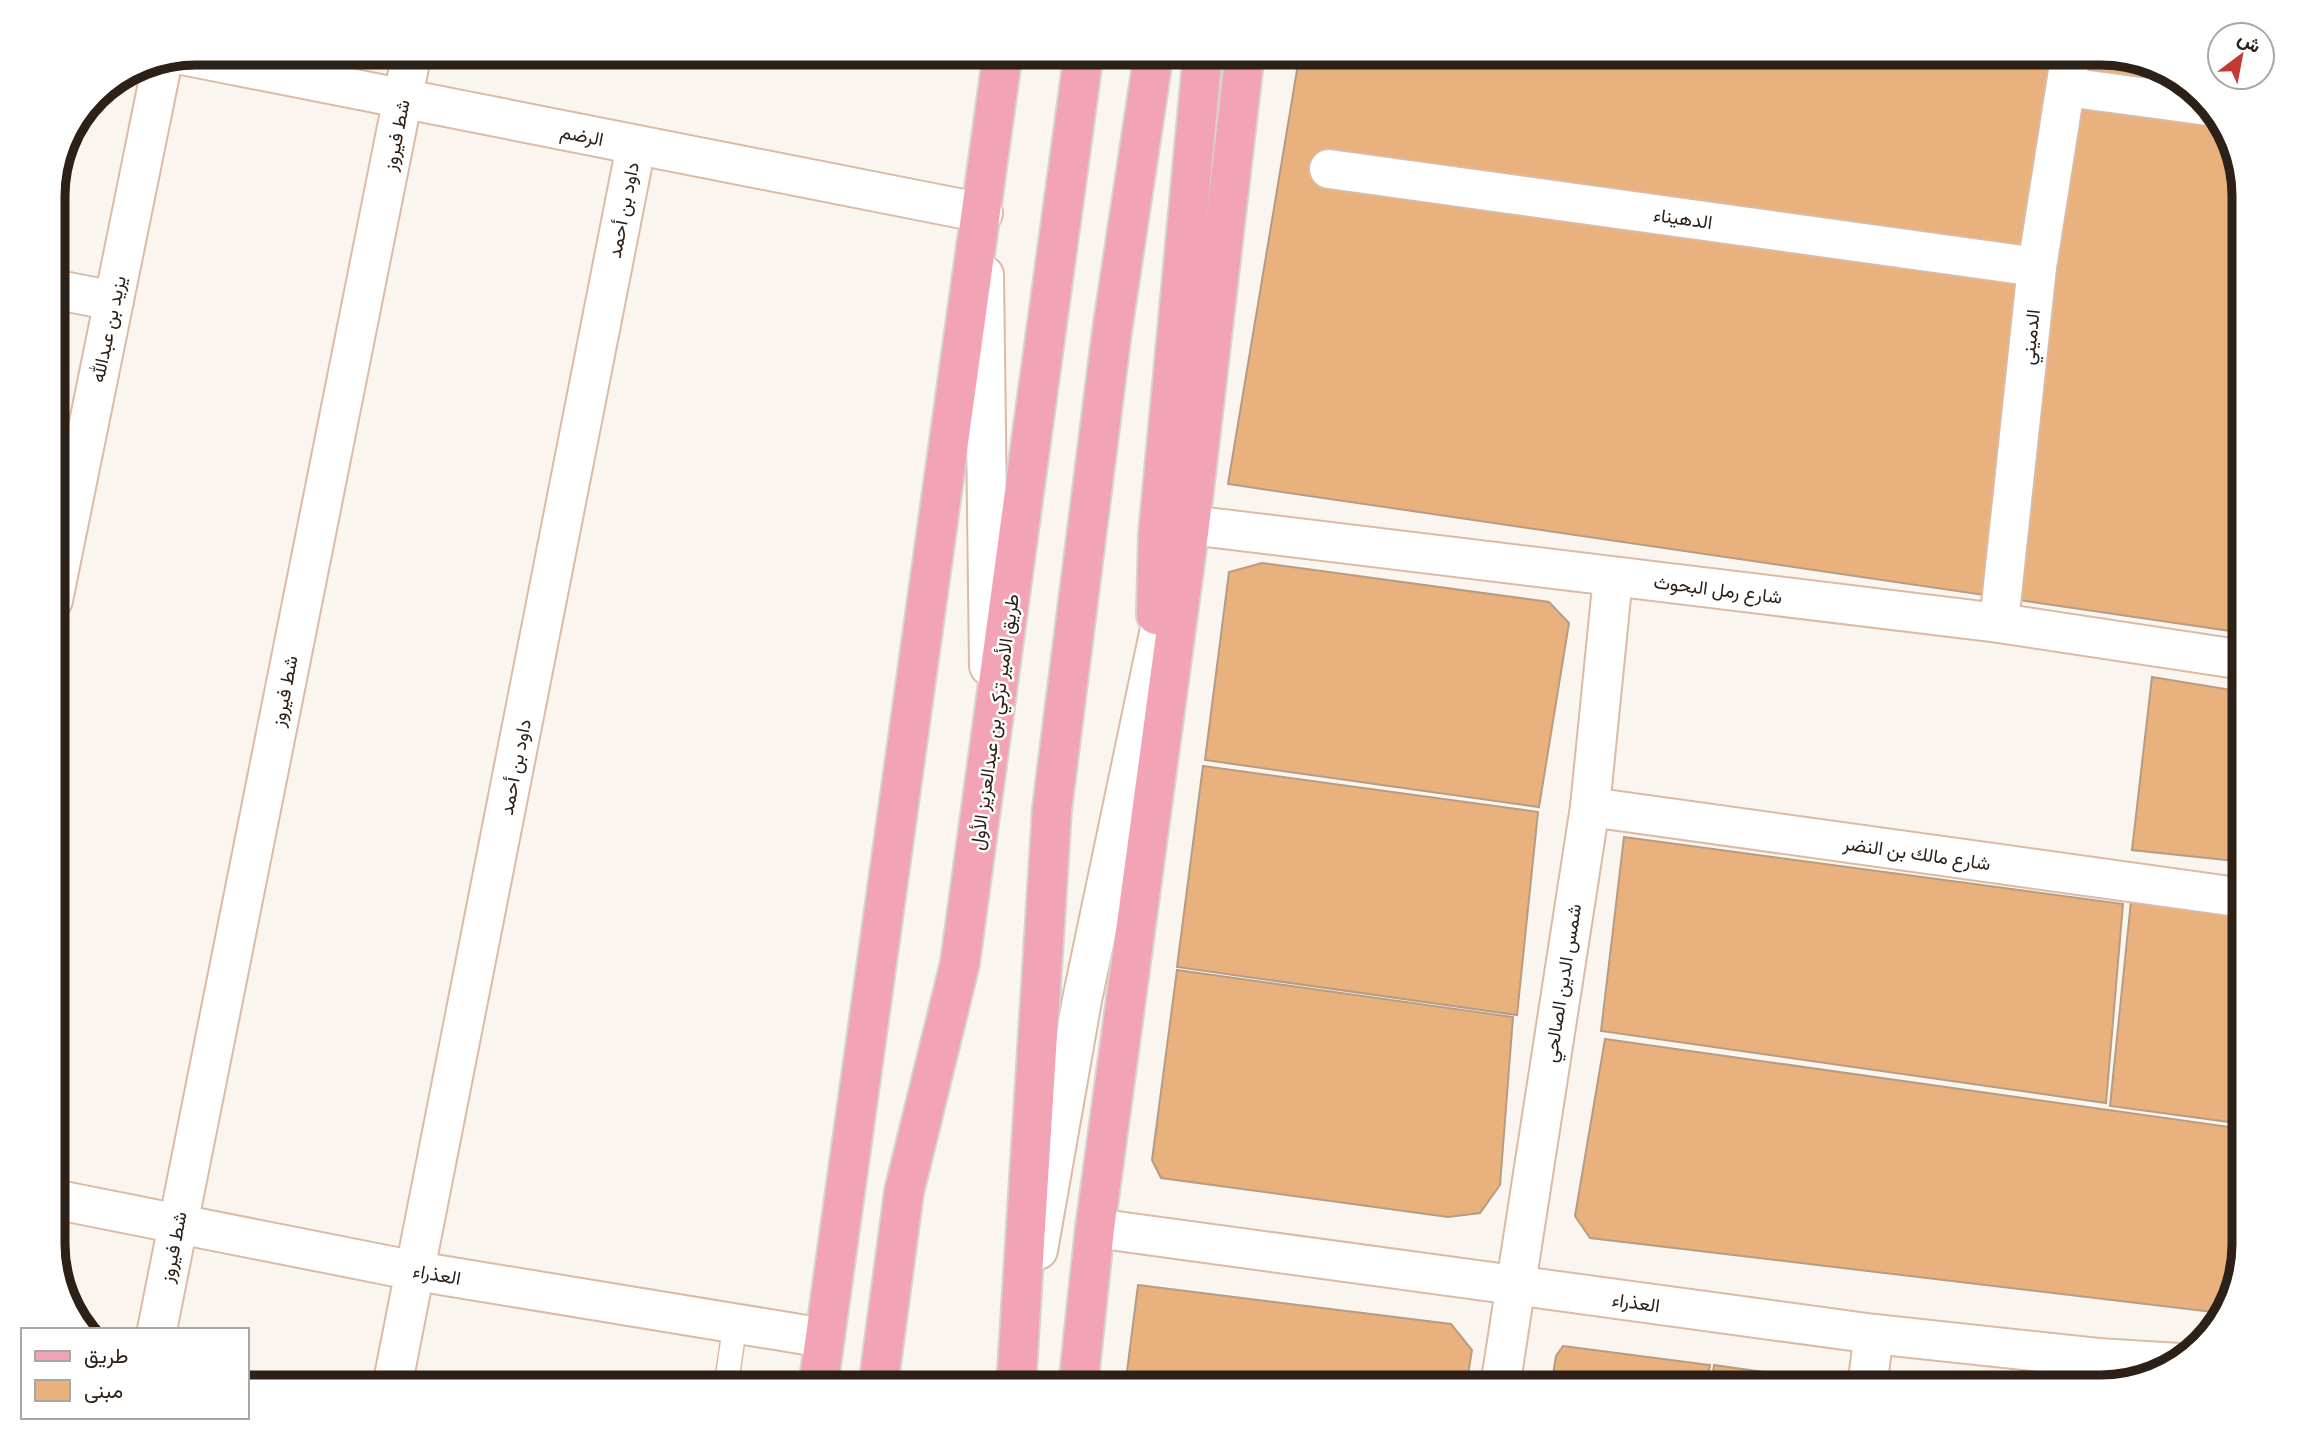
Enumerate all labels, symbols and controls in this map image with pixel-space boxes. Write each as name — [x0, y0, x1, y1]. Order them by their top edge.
north arrow — [2206, 21, 2276, 91]
text: ش — [2233, 25, 2267, 59]
street label: شط فيروز — [376, 97, 416, 174]
street label: الرضم — [558, 118, 606, 152]
street label: داود بن أحمد — [601, 160, 645, 260]
street label: الدهيناء — [1652, 201, 1714, 235]
street label: يزيد بن عبدالله — [84, 273, 132, 385]
street label: الدميني — [2014, 308, 2049, 366]
street label: شارع رمل البحوث — [1652, 568, 1784, 610]
street label: طريق الأمير تركي بن عبدالعزيز الأول — [963, 592, 1028, 852]
street label: شط فيروز — [264, 653, 304, 730]
street label: داود بن أحمد — [493, 717, 537, 817]
street label: شارع مالك بن النضر — [1841, 830, 1992, 876]
street label: شمس الدين الصالحي — [1537, 902, 1590, 1065]
street label: شط فيروز — [153, 1209, 193, 1286]
street label: العذراء — [411, 1257, 463, 1291]
street label: العذراء — [1610, 1286, 1662, 1318]
legend — [21, 1328, 248, 1419]
text: طريق — [84, 1341, 129, 1370]
text: مبنى — [84, 1376, 123, 1405]

